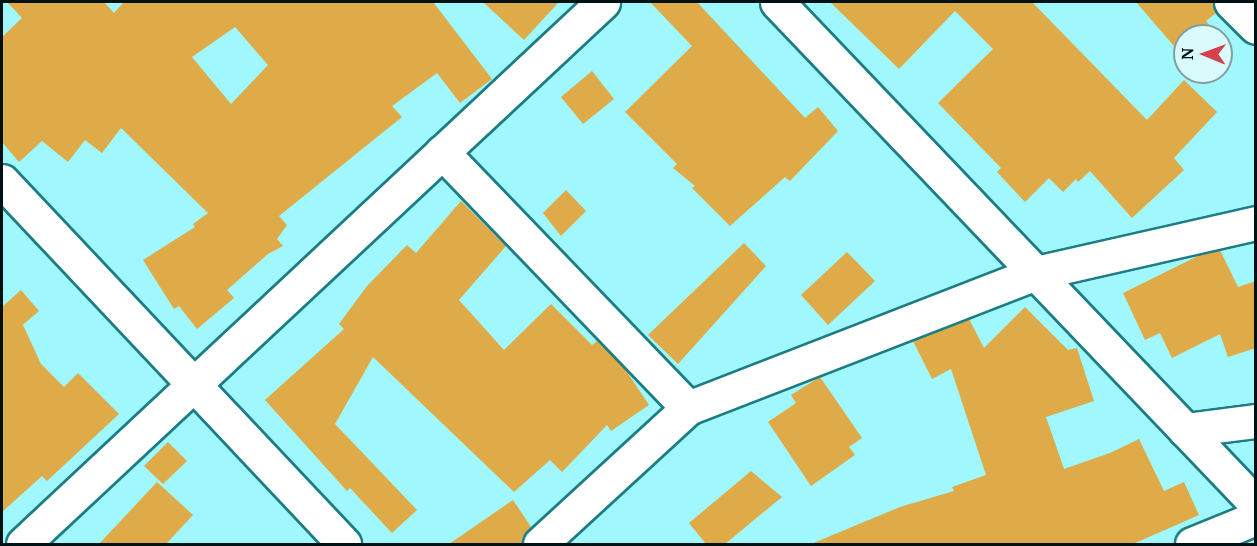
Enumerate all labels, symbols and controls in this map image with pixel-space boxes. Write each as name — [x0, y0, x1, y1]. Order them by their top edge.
north arrow — [1173, 24, 1233, 84]
text: N — [1176, 47, 1198, 60]

